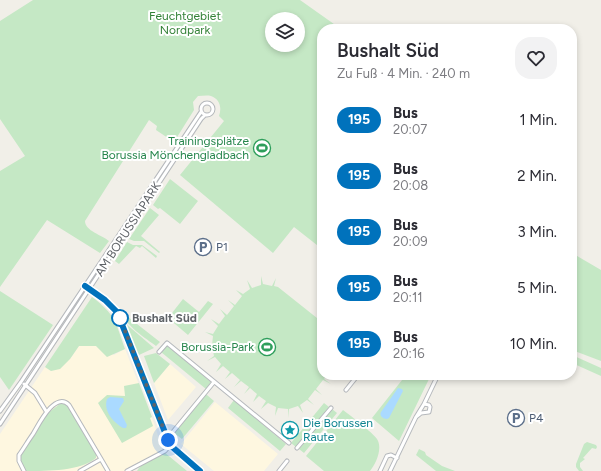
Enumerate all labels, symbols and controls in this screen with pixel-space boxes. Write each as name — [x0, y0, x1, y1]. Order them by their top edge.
park label: Feuchtgebiet Nordpark — [149, 9, 221, 37]
map controls — [265, 12, 305, 52]
button: layers — [265, 12, 305, 52]
button: heart — [515, 37, 557, 79]
text: Bushalt Süd — [337, 39, 439, 62]
text: Zu Fuß · 4 Min. · 240 m — [337, 66, 470, 81]
text: Bus — [393, 104, 418, 122]
text: 195 — [348, 111, 370, 128]
text: 1 Min. — [519, 111, 557, 129]
text: 20:07 — [393, 122, 427, 137]
place label: Trainingsplätze Borussia Mönchengladbach — [101, 134, 249, 162]
sports icon: Trainingsplätze Borussia Mönchengladbach — [252, 138, 272, 158]
text: Bus — [393, 160, 418, 178]
text: 195 — [348, 167, 370, 184]
text: 2 Min. — [517, 167, 557, 185]
text: 20:08 — [393, 178, 428, 193]
street label: AM BORUSSIAPARK — [92, 179, 164, 279]
text: Bus — [393, 216, 418, 234]
text: 195 — [348, 223, 370, 240]
text: 3 Min. — [517, 223, 557, 241]
text: 20:09 — [393, 234, 428, 249]
parking icon: P1 — [193, 237, 213, 257]
place label: P1 — [216, 240, 228, 254]
text: Bus — [393, 272, 418, 290]
text: 195 — [348, 279, 370, 296]
text: 5 Min. — [517, 279, 557, 297]
text: 20:11 — [393, 290, 423, 305]
marker: Bushalt Süd — [111, 309, 129, 327]
place label: Bushalt Süd — [132, 311, 197, 325]
text: Bus — [393, 328, 418, 346]
text: 195 — [348, 335, 370, 352]
text: 10 Min. — [510, 335, 557, 353]
sports icon: Borussia-Park — [257, 337, 277, 357]
place label: Borussia-Park — [181, 340, 254, 354]
text: 20:16 — [393, 346, 425, 361]
parking icon: P4 — [506, 408, 526, 428]
place label: P4 — [529, 411, 544, 425]
place label: Die Borussen Raute — [303, 416, 373, 444]
place icon: Die Borussen Raute — [280, 420, 300, 440]
your location — [158, 430, 178, 450]

